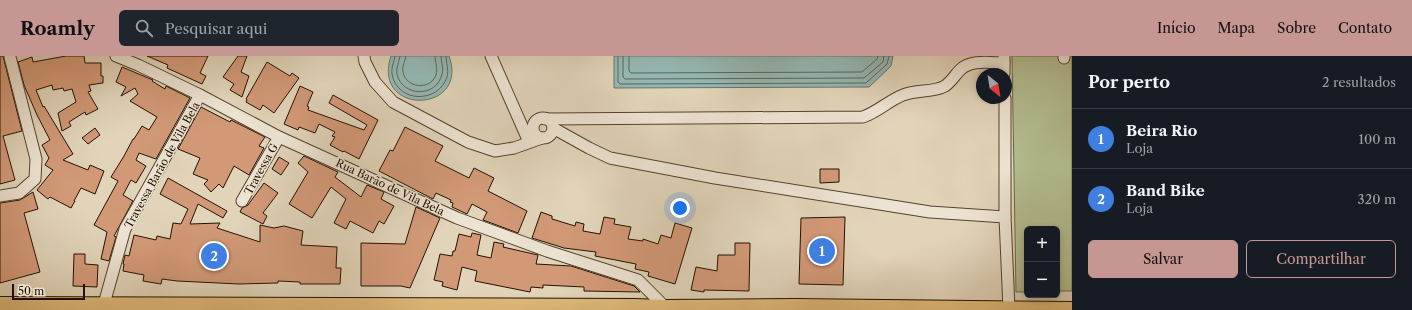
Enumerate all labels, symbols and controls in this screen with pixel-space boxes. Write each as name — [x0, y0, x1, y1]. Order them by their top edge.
search box — [119, 10, 399, 46]
text: Roamly — [20, 17, 95, 40]
icon: search — [133, 17, 155, 39]
text: Pesquisar aqui — [165, 19, 267, 38]
text: Início — [1157, 19, 1196, 37]
text: Mapa — [1218, 19, 1255, 37]
text: Sobre — [1277, 19, 1316, 37]
text: Contato — [1338, 19, 1392, 37]
north arrow — [976, 68, 1012, 104]
text: Por perto — [1088, 72, 1170, 92]
text: 2 resultados — [1322, 74, 1396, 90]
street label: Travessa Barão de Vila Bela — [121, 99, 203, 231]
text: Beira Rio — [1126, 121, 1197, 140]
text: 1 — [1098, 131, 1104, 147]
text: 100 m — [1358, 131, 1396, 147]
text: Loja — [1126, 140, 1153, 156]
street label: Travessa G — [241, 141, 281, 197]
street label: Rua Barão de Vila Bela — [333, 156, 447, 218]
text: Band Bike — [1126, 181, 1205, 200]
text: 2 — [1097, 191, 1105, 207]
text: 320 m — [1358, 191, 1396, 207]
your location — [670, 198, 690, 218]
text: Loja — [1126, 200, 1153, 216]
map controls — [1024, 226, 1060, 298]
button: + — [1024, 226, 1060, 262]
pin: 1 — [809, 236, 835, 266]
button: Salvar — [1088, 240, 1238, 278]
button: Compartilhar — [1246, 240, 1396, 278]
pin: 2 — [201, 241, 227, 271]
button: − — [1024, 262, 1060, 298]
scale bar — [12, 282, 85, 301]
text: 50 m — [18, 284, 44, 298]

